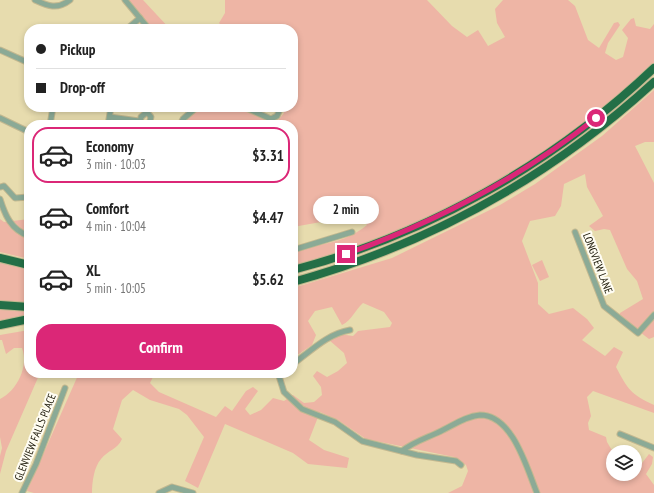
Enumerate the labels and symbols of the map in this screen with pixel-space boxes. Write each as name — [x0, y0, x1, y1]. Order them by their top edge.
route start — [587, 109, 605, 127]
callout: 2 min — [313, 196, 379, 224]
street label: LONGVIEW LANE — [580, 231, 616, 295]
route end — [337, 245, 355, 263]
street label: GLENVIEW FALLS PLACE — [11, 391, 59, 483]

